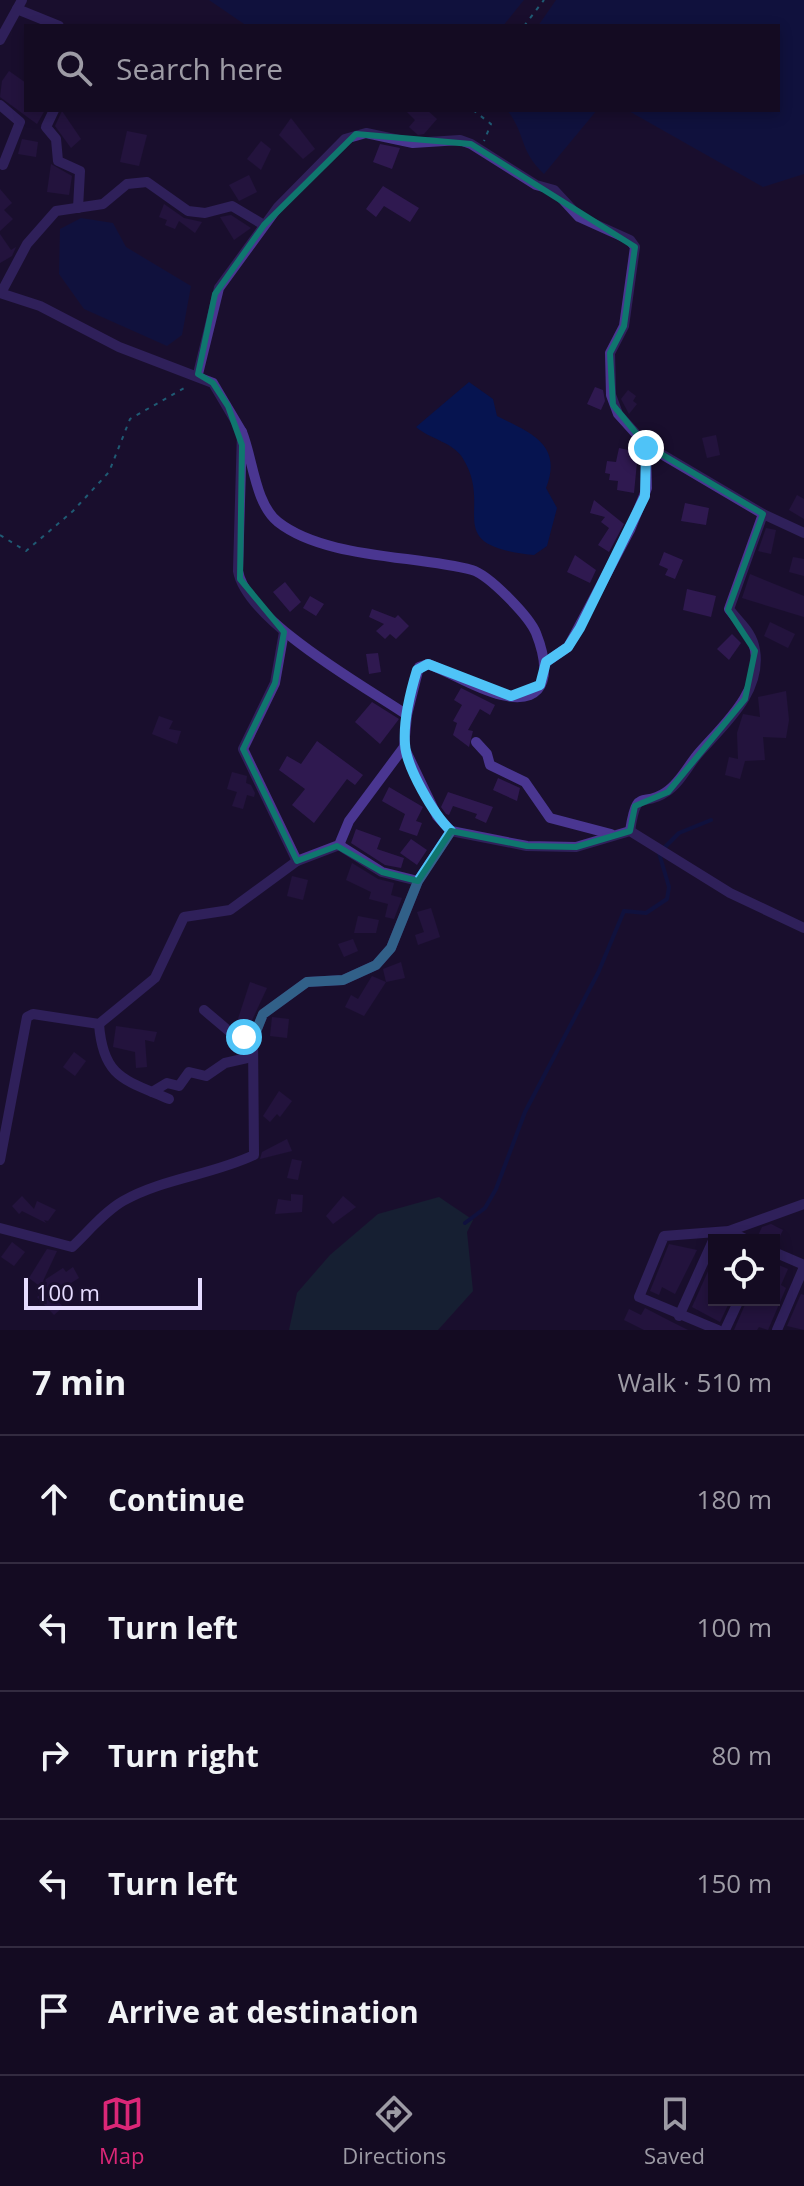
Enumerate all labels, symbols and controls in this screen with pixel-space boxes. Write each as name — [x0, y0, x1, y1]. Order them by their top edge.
search box — [24, 24, 780, 112]
icon: search — [52, 46, 96, 90]
text: Search here — [116, 48, 283, 89]
route end — [628, 430, 664, 466]
route start — [226, 1019, 262, 1055]
map controls — [708, 1234, 780, 1306]
button: locate — [708, 1234, 780, 1306]
scale bar — [24, 1274, 202, 1310]
text: 100 m — [36, 1277, 100, 1307]
text: 7 min — [32, 1359, 126, 1405]
text: Walk · 510 m — [618, 1364, 772, 1400]
icon: ahead — [32, 1477, 76, 1521]
text: Continue — [108, 1479, 245, 1520]
text: 180 m — [697, 1481, 772, 1517]
icon: left — [32, 1605, 76, 1649]
text: Turn left — [108, 1607, 238, 1648]
text: 100 m — [697, 1609, 772, 1645]
icon: right — [32, 1733, 76, 1777]
text: Turn right — [108, 1735, 259, 1776]
text: 80 m — [711, 1737, 772, 1773]
icon: left — [32, 1861, 76, 1905]
text: Turn left — [108, 1863, 238, 1904]
text: 150 m — [697, 1865, 772, 1901]
icon: arrive — [32, 1989, 76, 2033]
text: Arrive at destination — [108, 1991, 419, 2032]
tab: Map — [99, 2092, 144, 2170]
tab: Directions — [342, 2092, 446, 2170]
tab: Saved — [644, 2092, 705, 2170]

